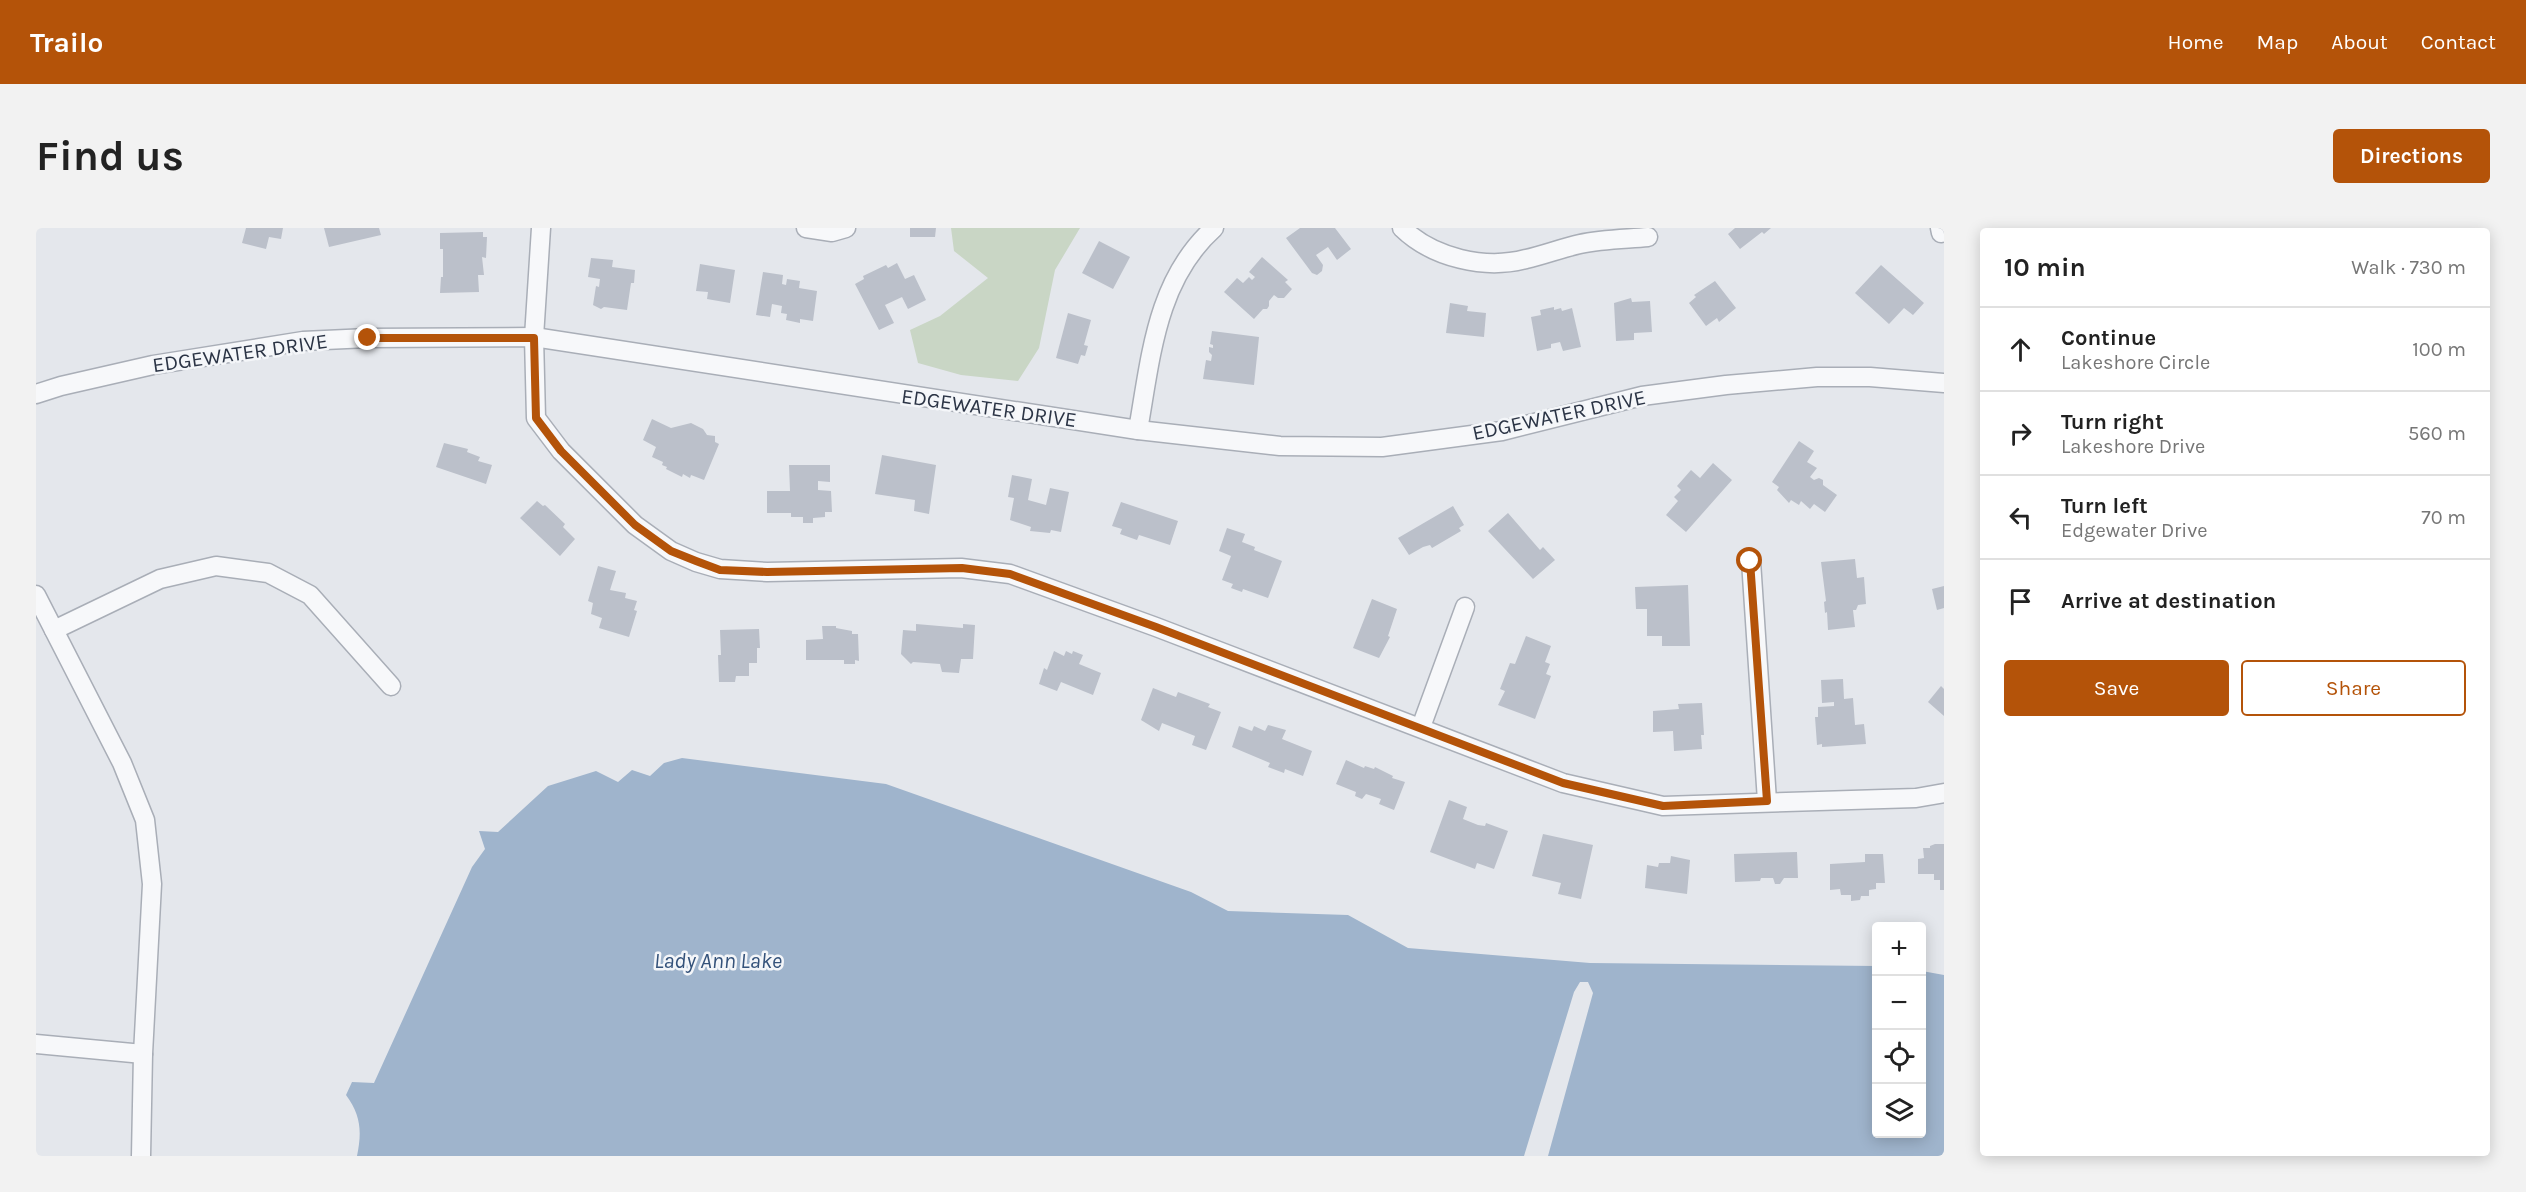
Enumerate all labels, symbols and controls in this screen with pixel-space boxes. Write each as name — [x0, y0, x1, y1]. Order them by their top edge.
text: Trailo — [30, 26, 103, 59]
text: Home — [2168, 30, 2224, 54]
text: Map — [2257, 30, 2298, 54]
text: About — [2331, 30, 2388, 54]
text: Contact — [2421, 30, 2496, 54]
button: Directions — [2333, 129, 2490, 183]
text: Find us — [36, 131, 184, 181]
text: 10 min — [2004, 252, 2086, 283]
text: Walk · 730 m — [2351, 256, 2466, 279]
route end — [354, 324, 380, 350]
text: Continue — [2061, 325, 2156, 351]
street label: EDGEWATER DRIVE — [151, 329, 329, 377]
icon: ahead — [2004, 333, 2037, 366]
text: 100 m — [2412, 338, 2466, 361]
text: Lakeshore Circle — [2061, 351, 2210, 374]
street label: EDGEWATER DRIVE — [900, 384, 1078, 432]
street label: EDGEWATER DRIVE — [1470, 385, 1648, 445]
text: Turn right — [2061, 409, 2164, 435]
icon: right — [2004, 417, 2037, 450]
text: 560 m — [2408, 422, 2466, 445]
text: Lakeshore Drive — [2061, 435, 2205, 458]
text: Turn left — [2061, 493, 2148, 519]
icon: left — [2004, 501, 2037, 534]
text: 70 m — [2421, 506, 2466, 529]
text: Edgewater Drive — [2061, 519, 2208, 542]
route start — [1736, 547, 1762, 573]
icon: arrive — [2004, 585, 2037, 618]
text: Arrive at destination — [2061, 588, 2276, 614]
button: Save — [2004, 660, 2229, 716]
button: Share — [2241, 660, 2466, 716]
map controls — [1872, 922, 1926, 1138]
button: + — [1872, 922, 1926, 976]
water label: Lady Ann Lake — [654, 948, 782, 974]
button: − — [1872, 976, 1926, 1030]
button: locate — [1872, 1030, 1926, 1084]
button: layers — [1872, 1084, 1926, 1138]

